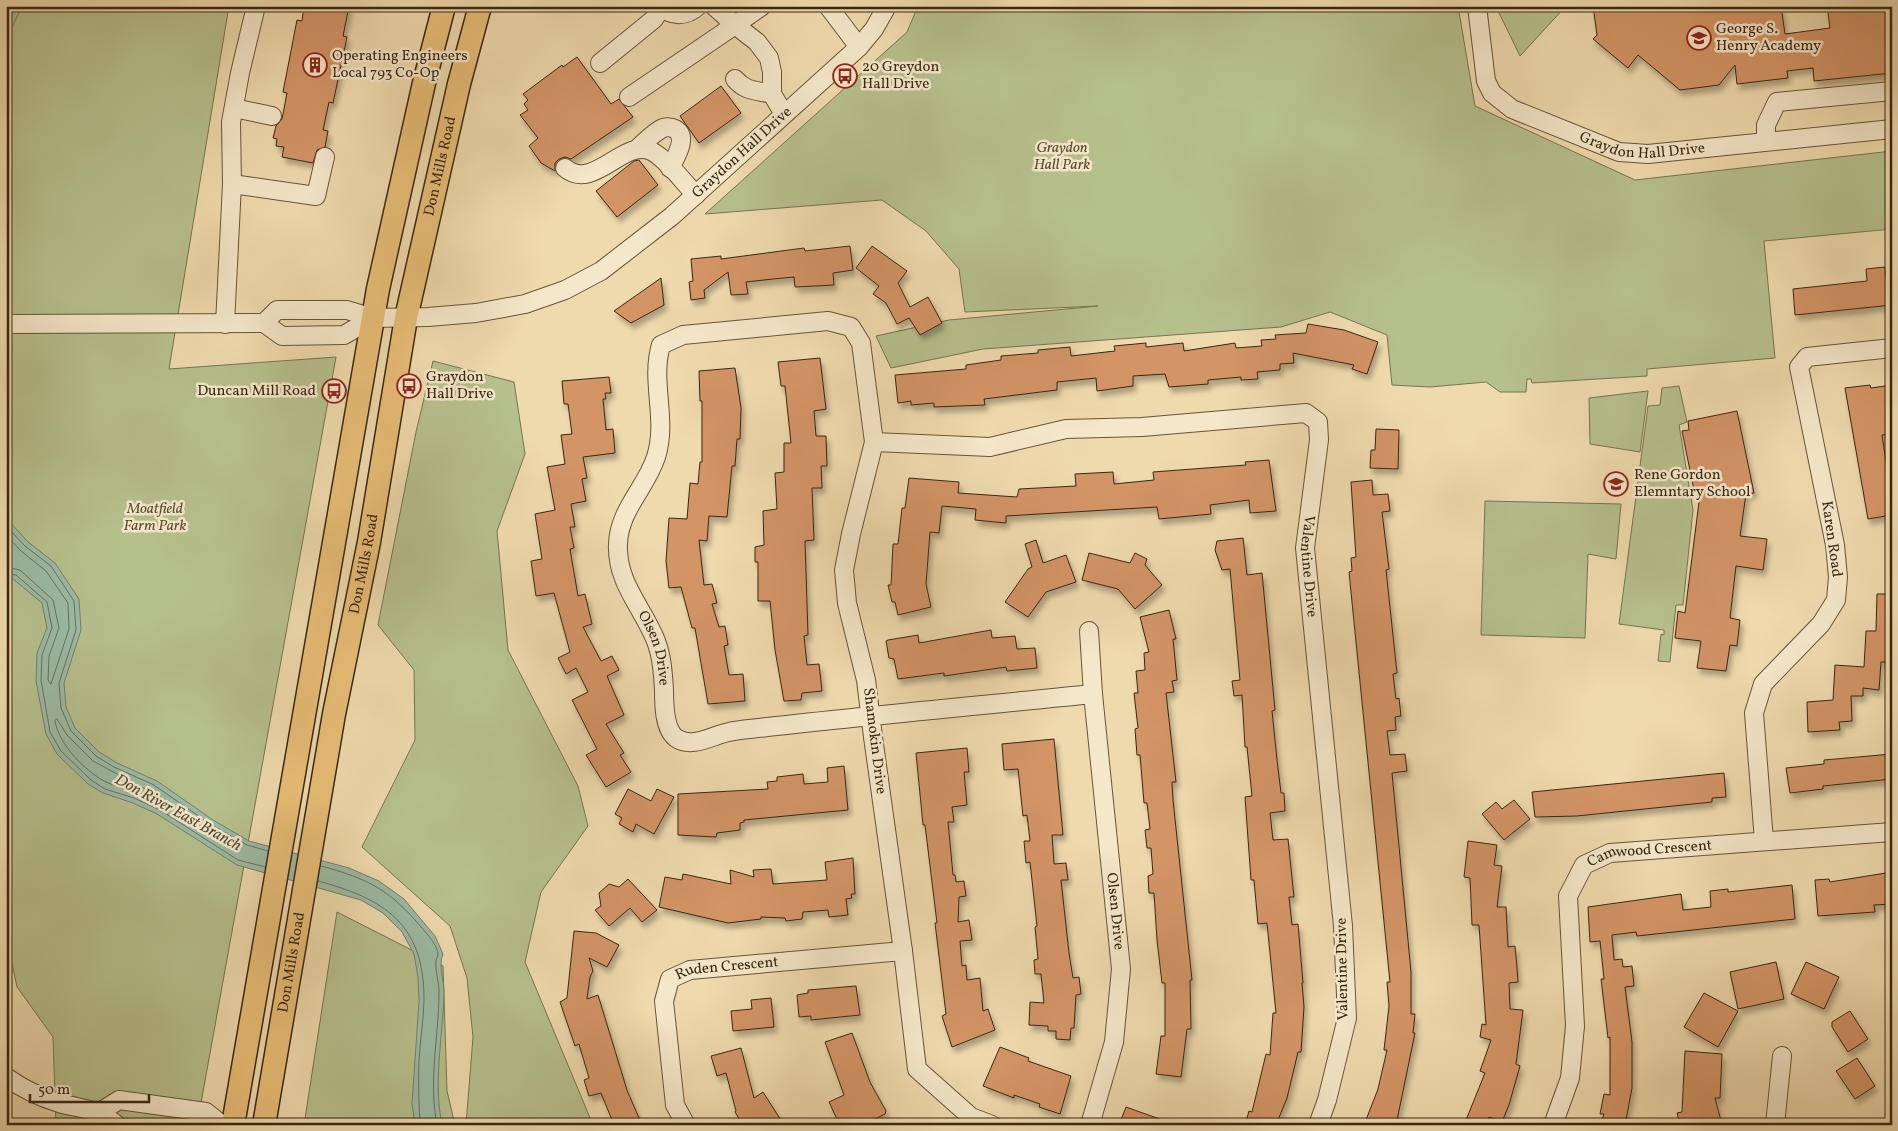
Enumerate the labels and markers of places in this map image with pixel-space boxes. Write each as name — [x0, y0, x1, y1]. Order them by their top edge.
place label: George S. Henry Academy — [1716, 19, 1821, 57]
school or university icon: George S. Henry Academy — [1686, 25, 1712, 51]
place label: Operating Engineers Local 793 Co-Op — [332, 46, 468, 84]
building icon: Operating Engineers Local 793 Co-Op — [302, 52, 328, 78]
place label: 20 Greydon Hall Drive — [862, 57, 940, 95]
bus stop icon: 20 Greydon Hall Drive — [832, 63, 858, 89]
place label: Graydon Hall Drive — [426, 367, 493, 405]
bus stop icon: Graydon Hall Drive — [396, 373, 422, 399]
bus stop icon: Duncan Mill Road — [321, 378, 347, 404]
place label: Duncan Mill Road — [197, 381, 316, 402]
place label: Rene Gordon Elemntary School — [1634, 465, 1750, 503]
school or university icon: Rene Gordon Elemntary School — [1603, 471, 1629, 497]

